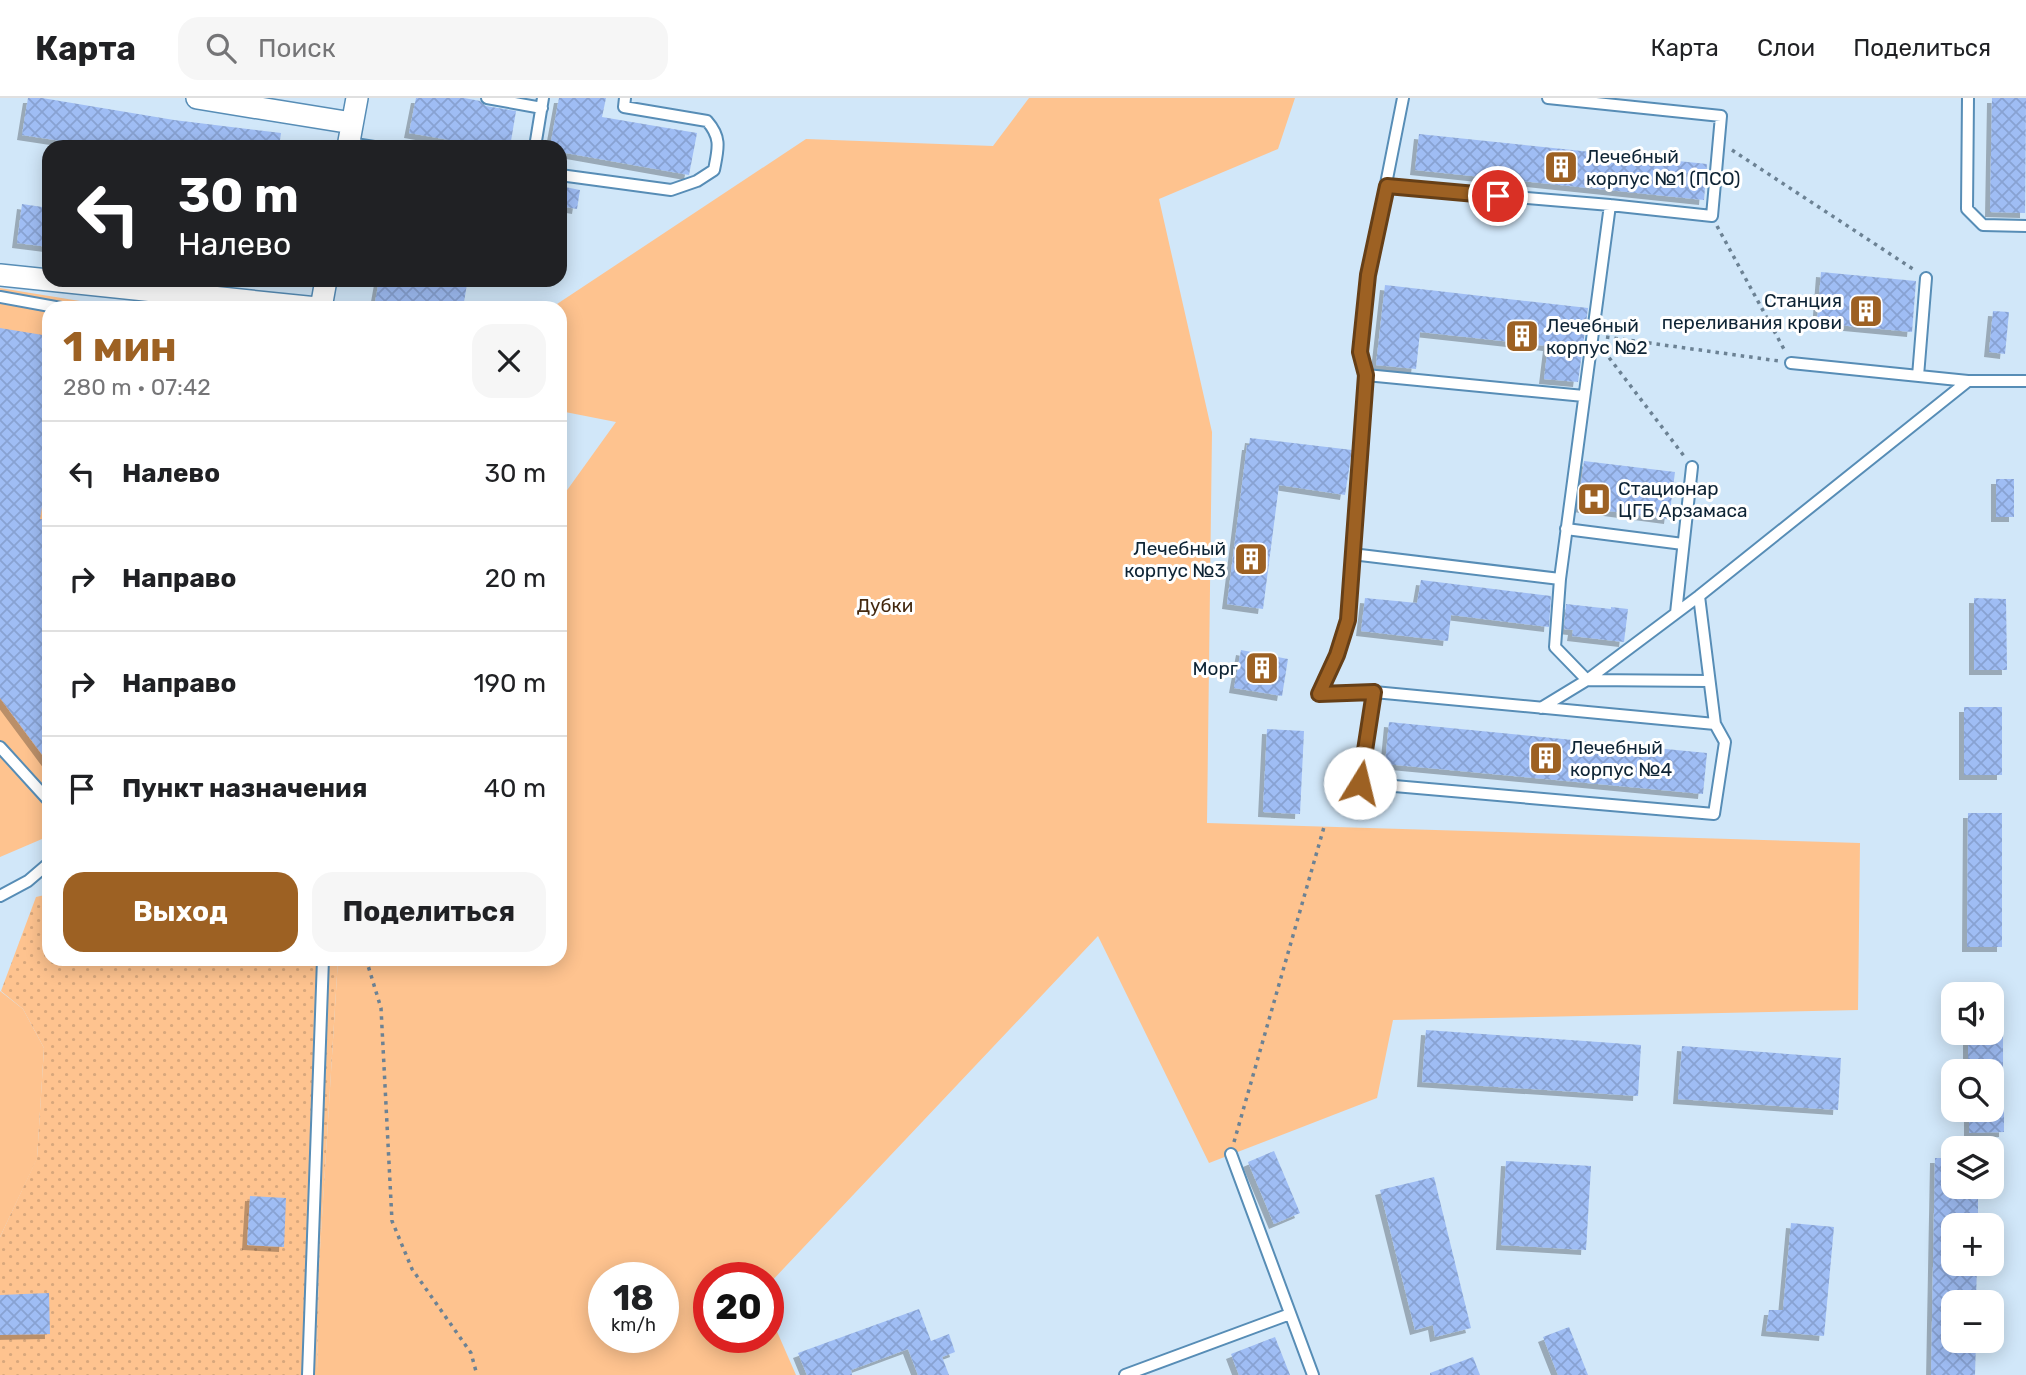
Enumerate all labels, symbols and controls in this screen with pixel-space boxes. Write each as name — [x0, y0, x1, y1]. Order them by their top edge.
search box — [178, 17, 668, 80]
text: Карта — [35, 29, 136, 68]
icon: search — [202, 29, 240, 67]
text: Поиск — [258, 33, 336, 64]
text: Карта — [1650, 34, 1719, 62]
text: Слои — [1757, 34, 1815, 62]
text: Поделиться — [1853, 34, 1991, 62]
place label: Лечебный корпус №1 (ПСО) — [1586, 145, 1740, 190]
building icon: Лечебный корпус №1 (ПСО) — [1542, 148, 1580, 186]
text: 30 m — [178, 166, 299, 224]
pin — [1468, 166, 1528, 226]
icon: left — [63, 168, 154, 259]
icon: arrive — [1479, 177, 1517, 215]
text: Налево — [178, 225, 291, 263]
place label: Станция переливания крови — [1662, 289, 1842, 334]
building icon: Станция переливания крови — [1847, 292, 1885, 330]
place label: Лечебный корпус №2 — [1546, 314, 1648, 359]
building icon: Лечебный корпус №2 — [1503, 317, 1541, 355]
text: 1 мин — [63, 322, 177, 372]
button: close — [472, 324, 546, 398]
text: 280 m · 07:42 — [63, 373, 211, 401]
icon: left — [63, 455, 101, 493]
text: Налево — [122, 458, 220, 489]
text: 30 m — [484, 458, 546, 489]
place label: Стационар ЦГБ Арзамаса — [1618, 477, 1747, 522]
hospital icon: Стационар ЦГБ Арзамаса — [1575, 480, 1613, 518]
place label: Лечебный корпус №3 — [1124, 537, 1226, 582]
building icon: Лечебный корпус №3 — [1232, 540, 1270, 578]
icon: right — [63, 560, 101, 598]
text: Направо — [122, 563, 236, 594]
text: 20 m — [485, 563, 546, 594]
park label: Дубки — [857, 594, 913, 617]
building icon: Морг — [1243, 649, 1281, 687]
place label: Морг — [1193, 657, 1238, 680]
icon: right — [63, 665, 101, 703]
text: Направо — [122, 668, 236, 699]
text: 190 m — [473, 668, 546, 699]
place label: Лечебный корпус №4 — [1570, 736, 1672, 781]
building icon: Лечебный корпус №4 — [1527, 739, 1565, 777]
position arrow — [1323, 746, 1397, 820]
icon: arrive — [63, 770, 101, 808]
text: Пункт назначения — [122, 773, 367, 804]
text: 40 m — [484, 773, 546, 804]
button: Выход — [63, 872, 298, 952]
button: Поделиться — [312, 872, 546, 952]
map controls — [1941, 982, 2004, 1353]
button: sound — [1941, 982, 2004, 1045]
button: search — [1941, 1059, 2004, 1122]
button: layers — [1941, 1136, 2004, 1199]
button: + — [1941, 1213, 2004, 1276]
speed limit sign: 20 — [693, 1262, 784, 1353]
text: 18 — [613, 1277, 654, 1319]
button: − — [1941, 1290, 2004, 1353]
text: km/h — [611, 1314, 656, 1336]

